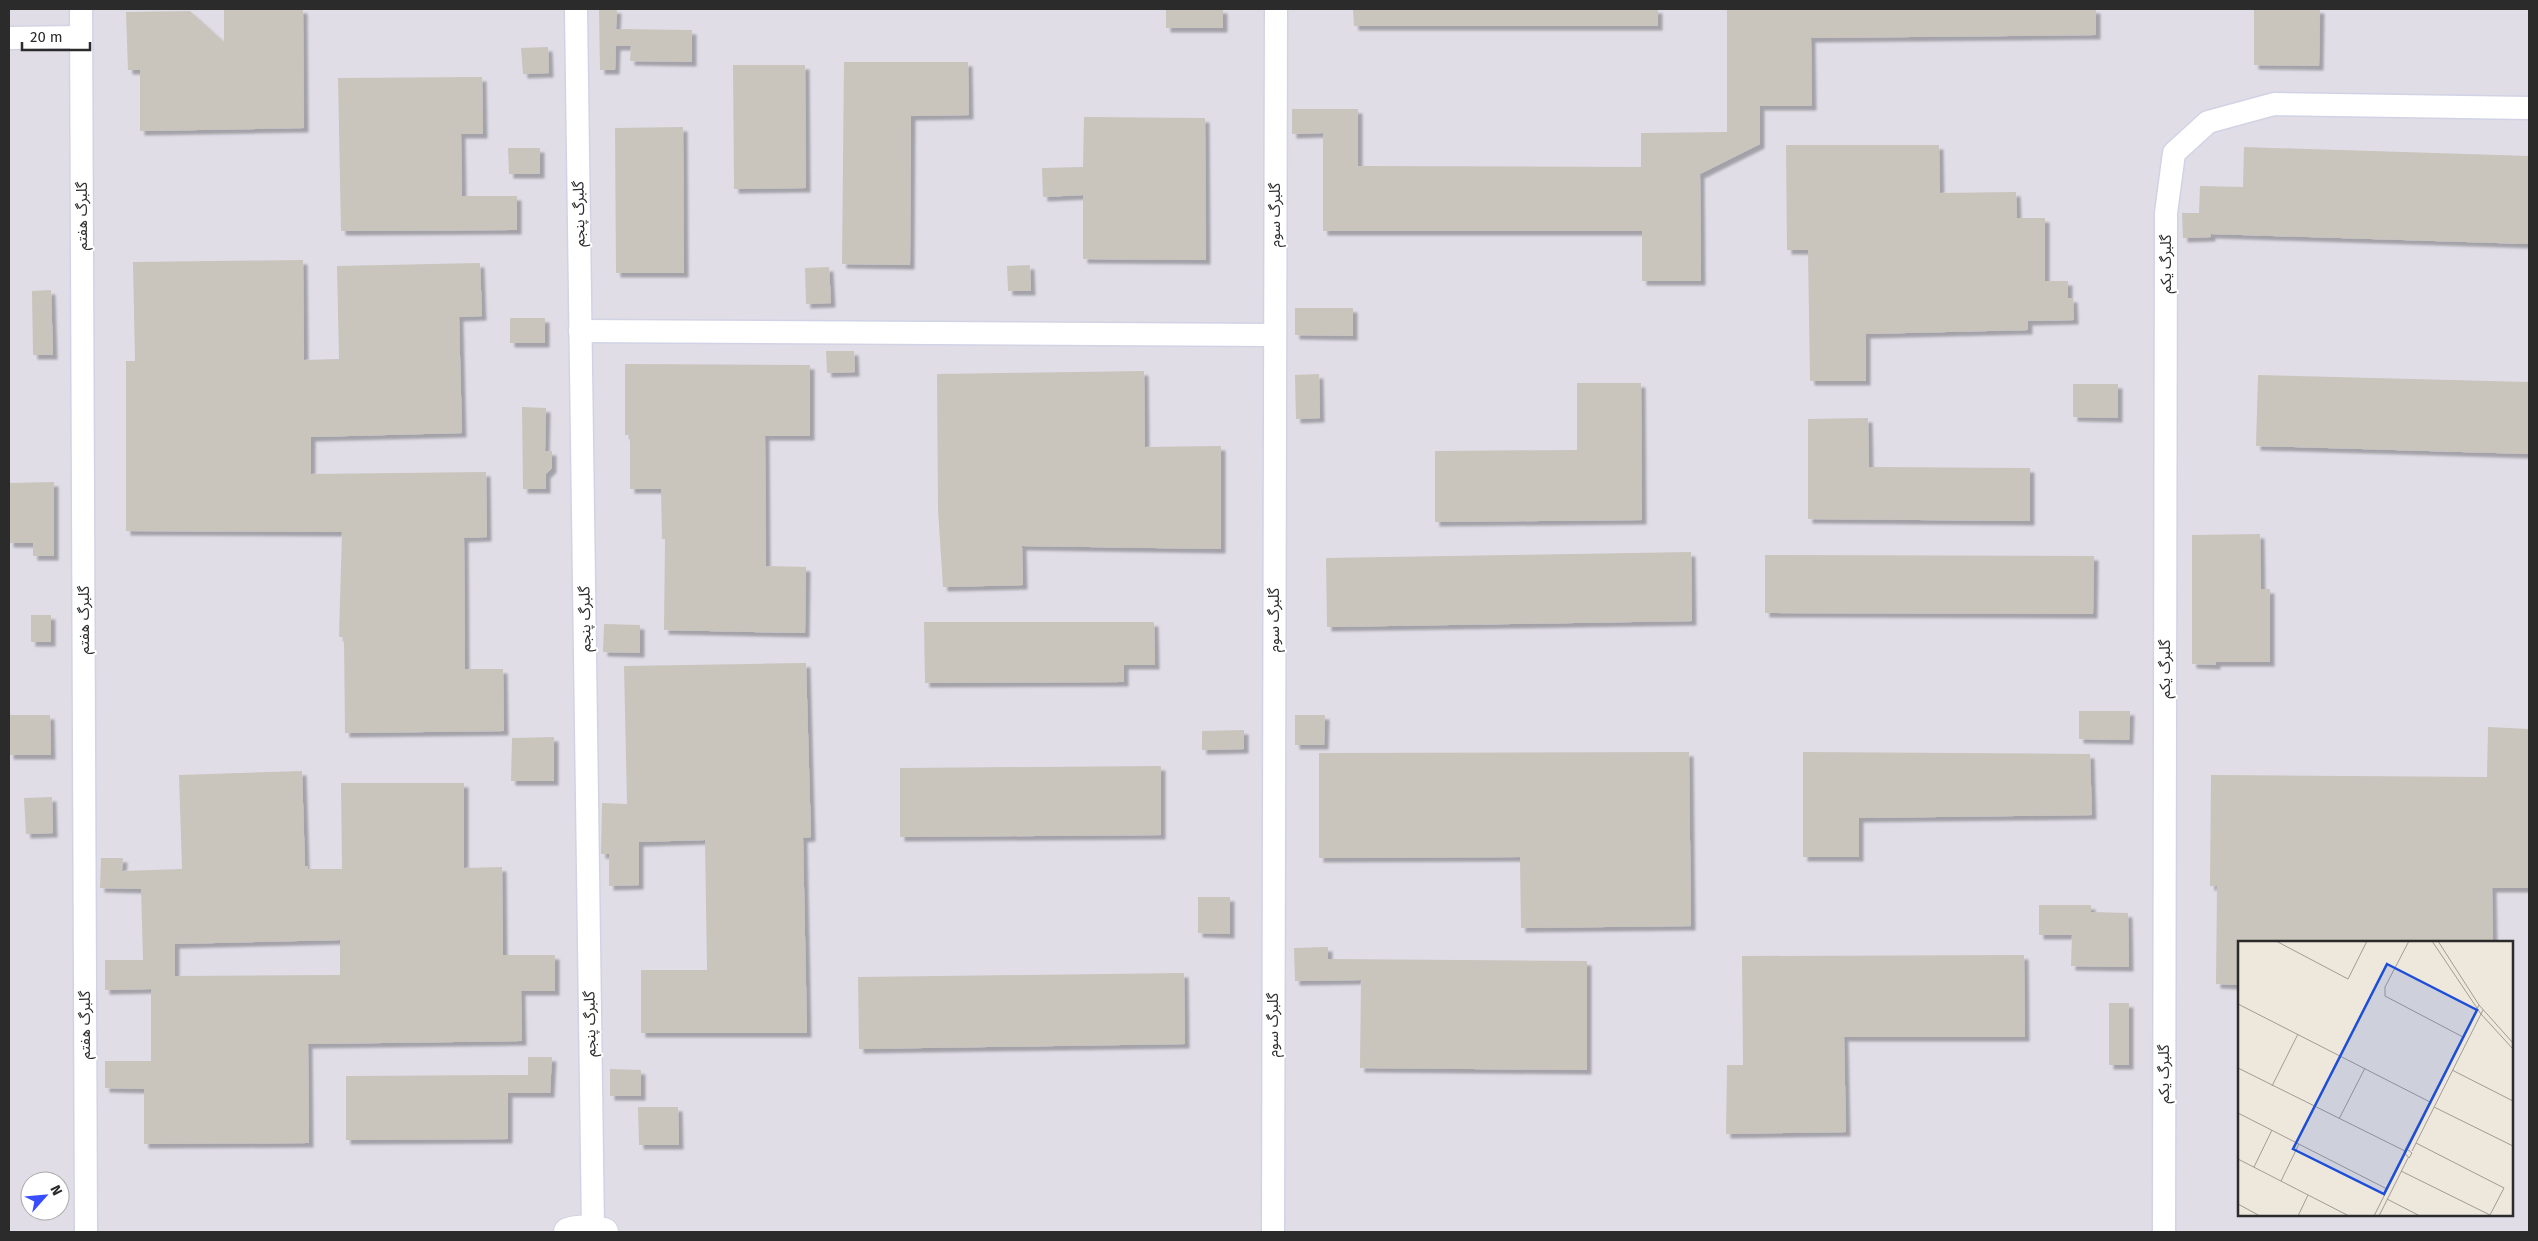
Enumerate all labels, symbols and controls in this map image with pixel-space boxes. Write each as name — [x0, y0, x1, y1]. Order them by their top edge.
scale bar — [22, 20, 90, 52]
text: 20 m — [30, 28, 63, 46]
street label: گلبرگ پنجم — [569, 180, 591, 247]
street label: گلبرگ هفتم — [73, 181, 93, 250]
street label: گلبرگ سوم — [1266, 182, 1286, 247]
street label: گلبرگ یکم — [2157, 234, 2177, 293]
street label: گلبرگ هفتم — [75, 585, 95, 654]
street label: گلبرگ پنجم — [575, 585, 597, 652]
street label: گلبرگ سوم — [1265, 587, 1285, 652]
street label: گلبرگ یکم — [2156, 639, 2176, 698]
inset map — [2238, 941, 2513, 1216]
street label: گلبرگ هفتم — [76, 990, 96, 1059]
street label: گلبرگ پنجم — [580, 990, 602, 1057]
street label: گلبرگ سوم — [1264, 992, 1284, 1057]
street label: گلبرگ یکم — [2155, 1044, 2175, 1103]
north arrow — [20, 1171, 70, 1221]
text: N — [46, 1182, 66, 1198]

